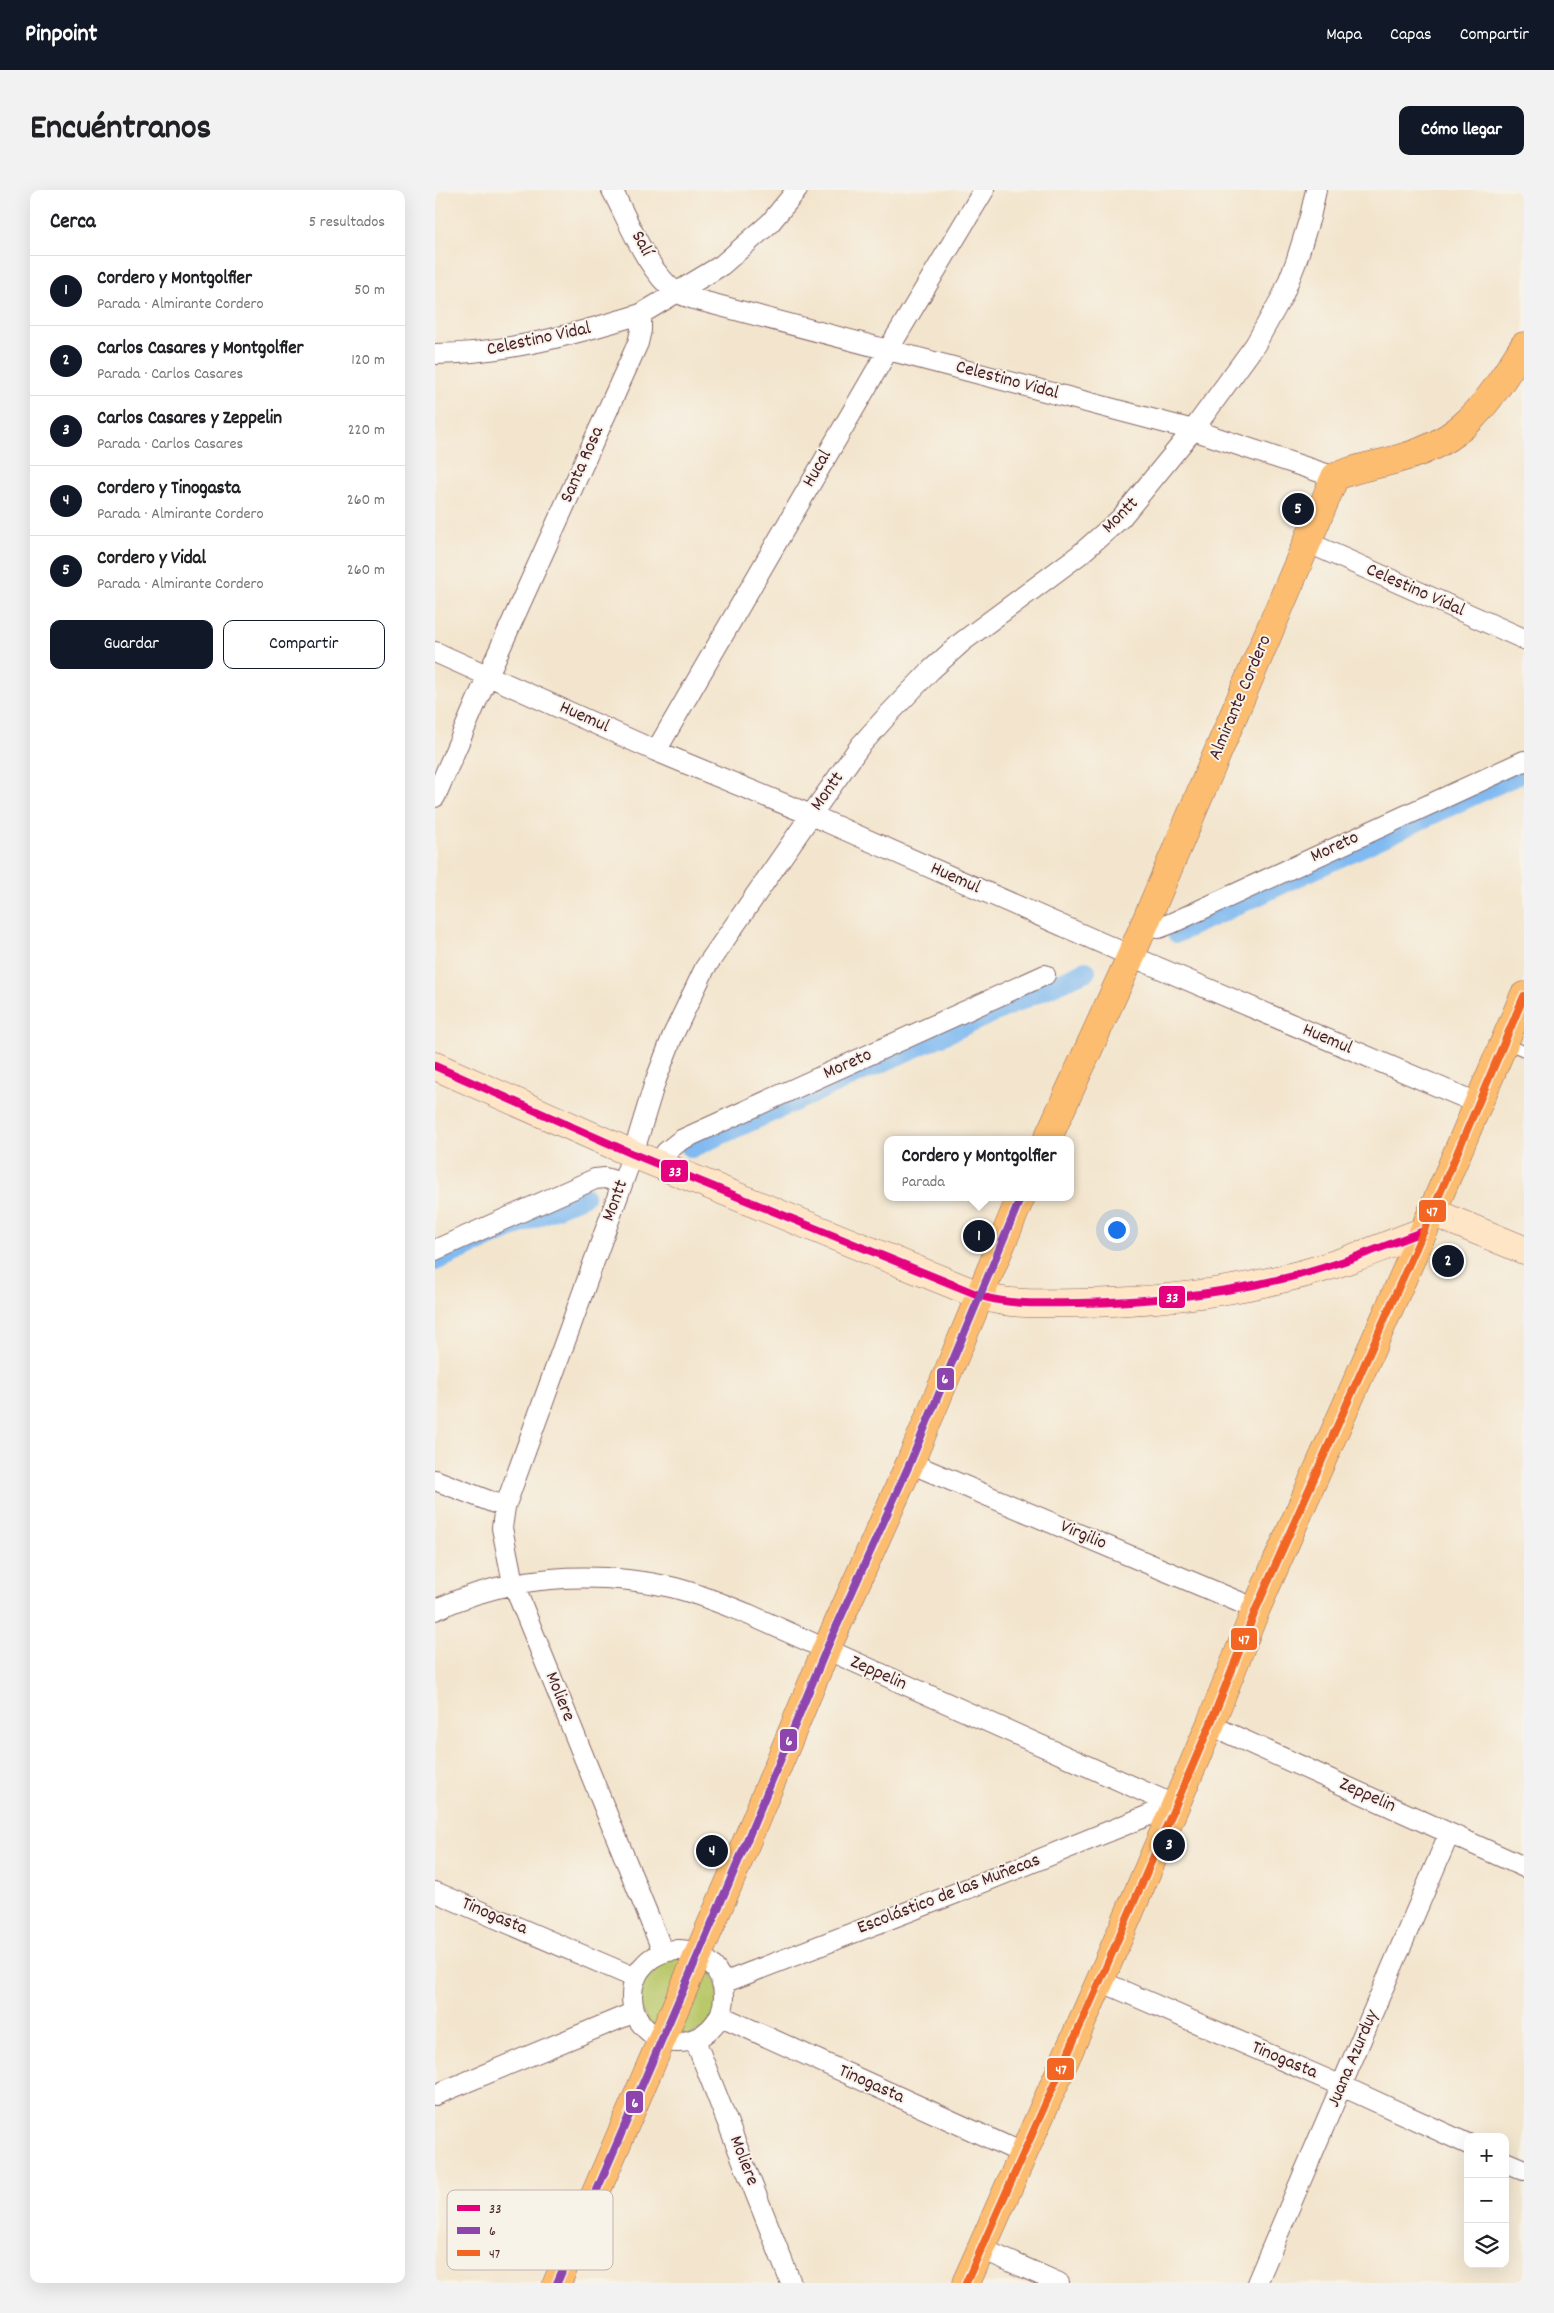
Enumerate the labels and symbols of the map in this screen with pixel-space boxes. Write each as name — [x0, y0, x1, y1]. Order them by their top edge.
street label: Salí — [623, 226, 660, 263]
street label: Celestino Vidal — [485, 316, 594, 364]
street label: Celestino Vidal — [952, 354, 1062, 408]
street label: Santa Rosa — [554, 422, 612, 507]
street label: Hucal — [797, 445, 840, 493]
pin: 5 — [1282, 490, 1314, 528]
street label: Montt — [1096, 491, 1146, 541]
street label: Celestino Vidal — [1361, 557, 1469, 625]
street label: Almirante Cordero — [1202, 631, 1280, 765]
street label: Huemul — [555, 695, 614, 741]
street label: Montt — [805, 767, 851, 817]
street label: Moreto — [1306, 825, 1364, 871]
street label: Huemul — [926, 856, 985, 902]
street label: Huemul — [1298, 1017, 1357, 1063]
street label: Moreto — [819, 1042, 877, 1088]
line badge: 33 — [660, 1159, 689, 1183]
text: 33 — [669, 1163, 681, 1183]
street label: Montt — [596, 1176, 636, 1226]
line badge: 47 — [1418, 1199, 1447, 1223]
text: 47 — [1426, 1203, 1438, 1223]
pin: 1 — [963, 1217, 995, 1255]
your location — [1104, 1217, 1130, 1243]
pin: 2 — [1432, 1242, 1464, 1280]
line badge: 33 — [1158, 1285, 1186, 1309]
text: 33 — [1166, 1289, 1178, 1309]
line badge: 6 — [936, 1367, 955, 1391]
text: 6 — [942, 1370, 949, 1390]
street label: Virgilio — [1056, 1514, 1110, 1558]
line badge: 47 — [1230, 1627, 1258, 1651]
text: 47 — [1238, 1631, 1250, 1651]
street label: Zeppelin — [845, 1650, 911, 1698]
street label: Moliere — [537, 1668, 581, 1726]
line badge: 6 — [779, 1728, 798, 1752]
text: 6 — [786, 1732, 793, 1752]
street label: Zeppelin — [1334, 1772, 1400, 1820]
pin: 3 — [1153, 1826, 1185, 1864]
pin: 4 — [696, 1832, 728, 1870]
street label: Escolástico de las Muñecas — [854, 1848, 1044, 1942]
street label: Tinogasta — [457, 1891, 532, 1943]
street label: Juana Azurduy — [1321, 2006, 1387, 2112]
street label: Tinogasta — [1247, 2035, 1322, 2087]
line badge: 47 — [1046, 2057, 1075, 2081]
street label: Tinogasta — [834, 2059, 909, 2112]
text: 47 — [1055, 2061, 1067, 2081]
line badge: 6 — [625, 2090, 644, 2114]
text: 6 — [632, 2094, 639, 2114]
street label: Moliere — [721, 2132, 765, 2190]
legend — [447, 2190, 613, 2270]
text: 33 — [489, 2200, 501, 2220]
text: 6 — [489, 2222, 496, 2242]
text: 47 — [489, 2245, 500, 2265]

